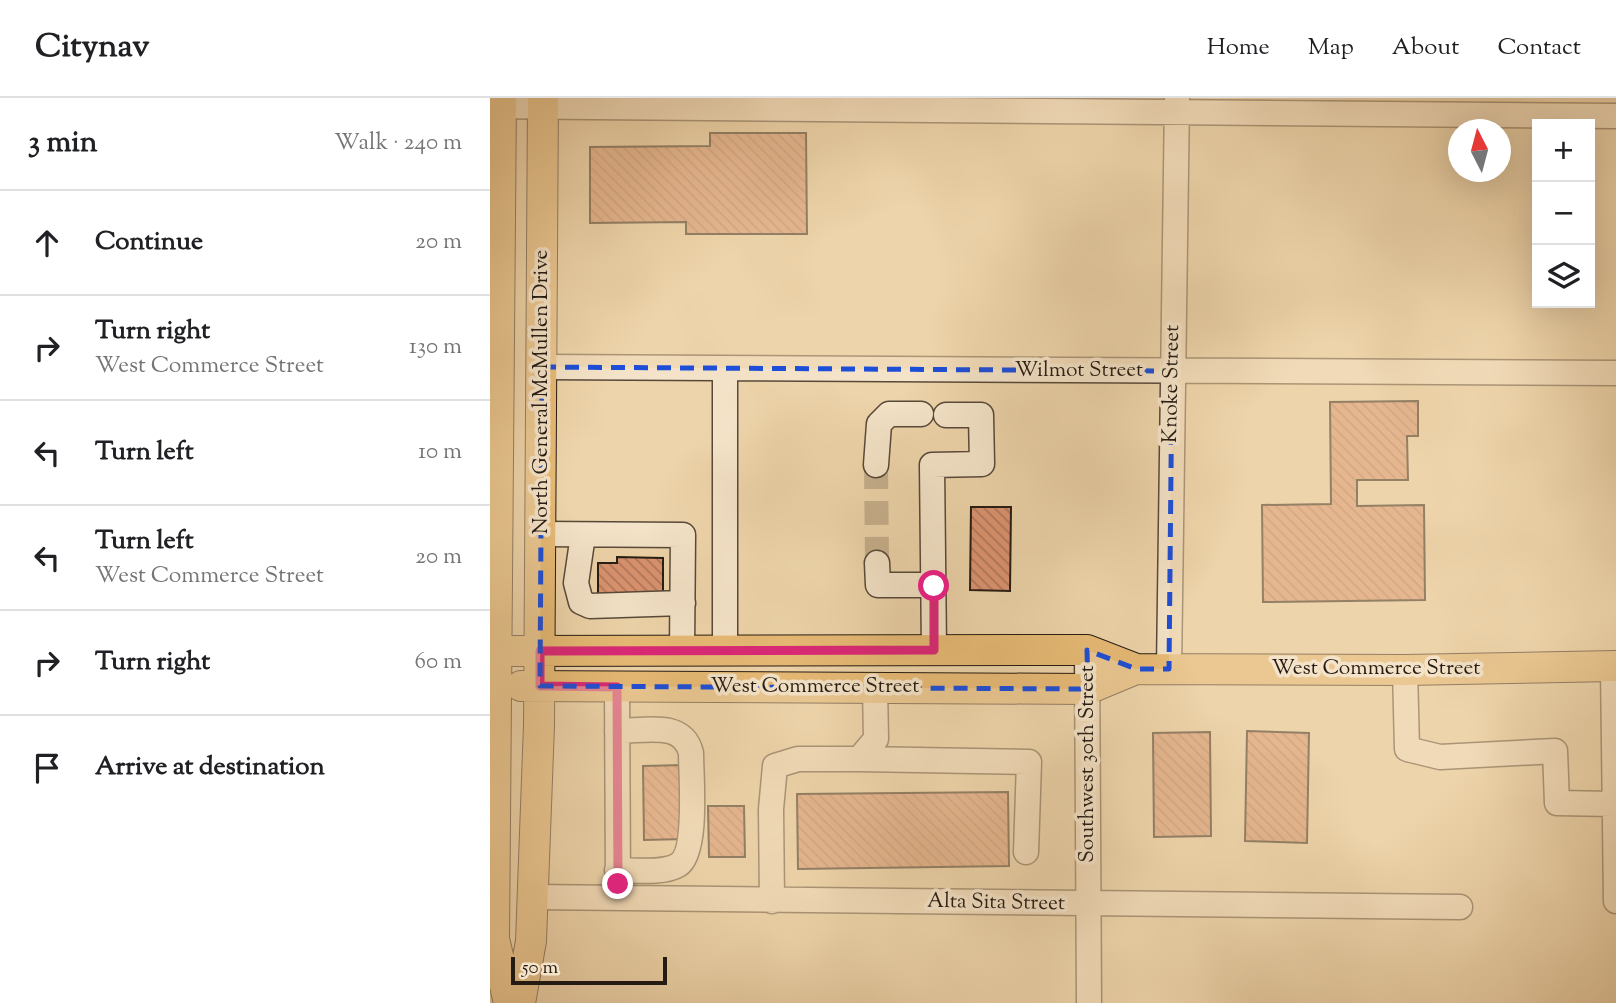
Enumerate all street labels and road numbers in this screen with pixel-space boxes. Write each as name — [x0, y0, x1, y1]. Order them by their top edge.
street label: North General McMullen Drive — [527, 250, 557, 534]
street label: Knoke Street — [1156, 325, 1188, 443]
street label: Wilmot Street — [1015, 356, 1143, 386]
street label: West Commerce Street — [1272, 654, 1480, 684]
street label: Southwest 30th Street — [1073, 665, 1103, 863]
street label: West Commerce Street — [711, 672, 919, 702]
street label: Alta Sita Street — [927, 887, 1065, 919]

